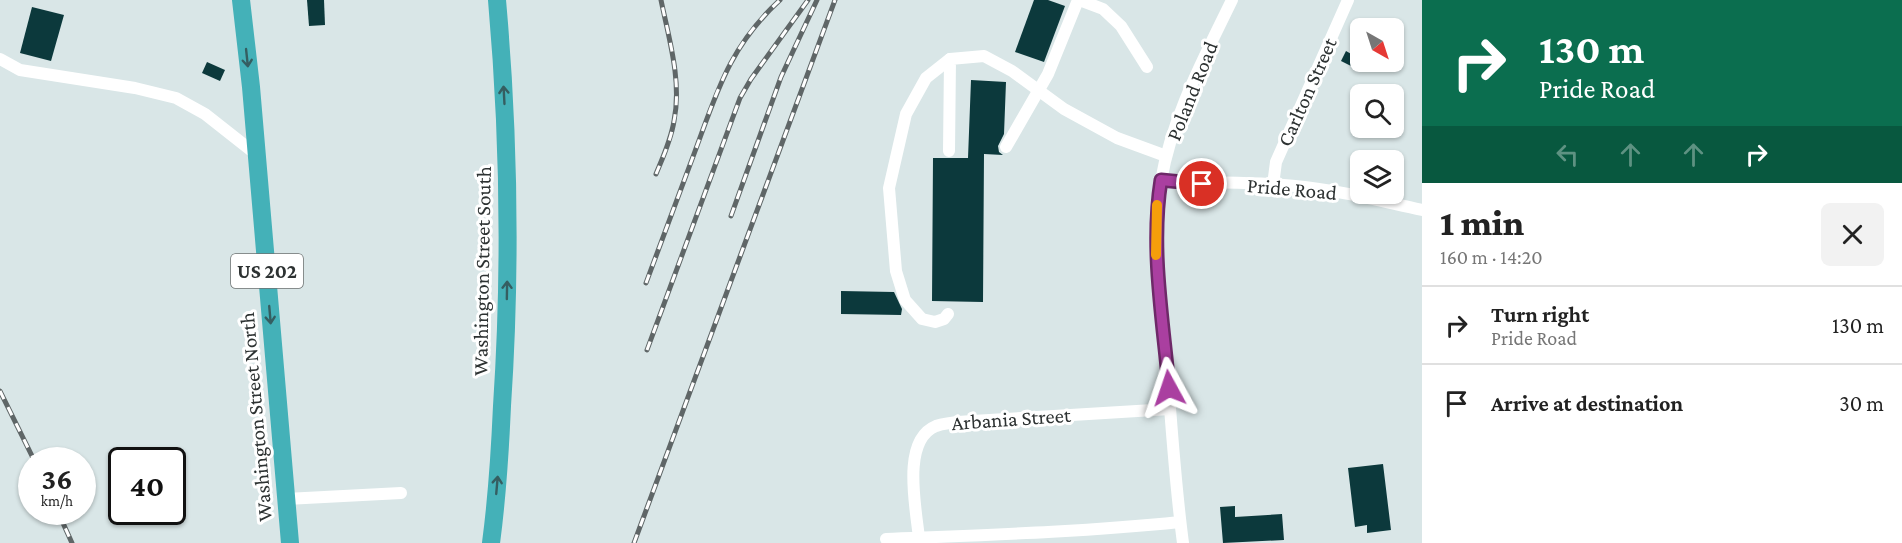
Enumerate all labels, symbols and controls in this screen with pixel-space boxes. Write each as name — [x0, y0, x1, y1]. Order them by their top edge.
north arrow — [1350, 18, 1404, 72]
map controls — [1350, 18, 1404, 204]
icon: right — [1440, 24, 1518, 102]
text: 130 m — [1539, 25, 1644, 72]
street label: Carlton Street — [1272, 33, 1342, 150]
street label: Poland Road — [1161, 38, 1223, 144]
one-way arrow — [242, 48, 253, 68]
text: Pride Road — [1539, 74, 1655, 104]
button: search — [1350, 84, 1404, 138]
one-way arrow — [498, 86, 509, 106]
icon: left — [1551, 138, 1584, 171]
icon: ahead — [1614, 138, 1647, 171]
icon: ahead — [1677, 138, 1710, 171]
icon: right — [1740, 138, 1773, 171]
button: layers — [1350, 150, 1404, 204]
pin — [1176, 158, 1227, 209]
street label: Washington Street South — [468, 166, 496, 376]
icon: arrive — [1185, 167, 1218, 200]
street label: Pride Road — [1246, 173, 1338, 205]
text: 1 min — [1440, 203, 1524, 243]
button: close — [1821, 203, 1884, 266]
text: 160 m · 14:20 — [1440, 246, 1543, 268]
road number: US 202 — [231, 254, 303, 288]
one-way arrow — [501, 281, 513, 301]
text: Turn right — [1491, 302, 1589, 327]
one-way arrow — [265, 305, 276, 325]
icon: right — [1440, 309, 1473, 342]
street label: Washington Street North — [235, 311, 277, 523]
text: 130 m — [1832, 313, 1884, 338]
text: Pride Road — [1491, 327, 1577, 349]
position arrow — [1137, 356, 1201, 420]
icon: arrive — [1440, 387, 1473, 420]
text: Arrive at destination — [1491, 391, 1683, 416]
text: 30 m — [1839, 391, 1884, 416]
street label: Arbania Street — [951, 403, 1072, 435]
speed limit sign: 40 — [108, 447, 186, 525]
text: 36 — [41, 462, 73, 495]
one-way arrow — [492, 475, 503, 495]
text: km/h — [41, 493, 73, 509]

